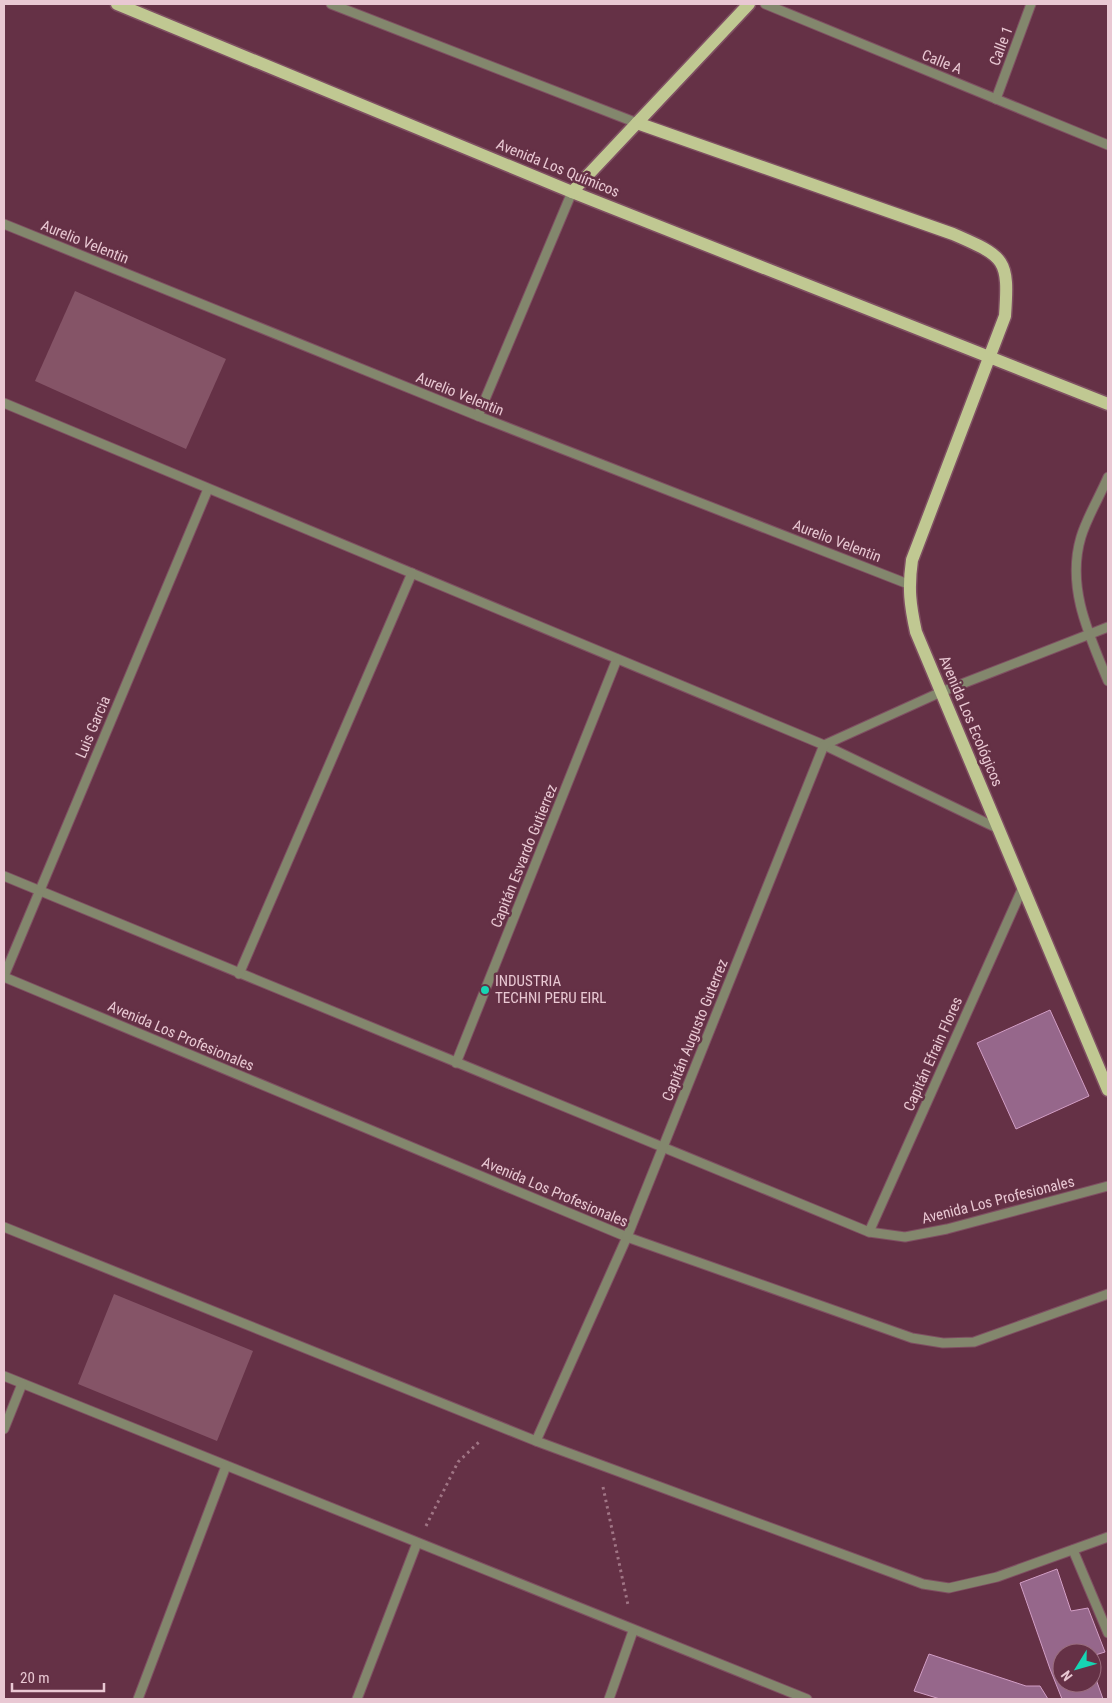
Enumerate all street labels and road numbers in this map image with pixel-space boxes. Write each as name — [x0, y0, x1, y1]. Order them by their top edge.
street label: Calle 1 — [985, 24, 1017, 68]
street label: Calle A — [919, 46, 965, 78]
street label: Avenida Los Químicos — [494, 135, 622, 201]
street label: Aurelio Velentin — [38, 216, 132, 268]
street label: Aurelio Velentin — [413, 368, 507, 420]
street label: Aurelio Velentin — [790, 516, 884, 566]
street label: Avenida Los Ecológicos — [935, 653, 1007, 789]
street label: Luis Garcia — [72, 693, 114, 761]
street label: Capitán Esvardo Gutierrez — [487, 782, 561, 930]
street label: Capitán Augusto Guterrez — [658, 956, 732, 1104]
street label: Capitán Efrain Flores — [900, 994, 966, 1114]
street label: Avenida Los Profesionales — [105, 997, 257, 1075]
street label: Avenida Los Profesionales — [479, 1153, 631, 1231]
street label: Avenida Los Profesionales — [920, 1172, 1076, 1228]

